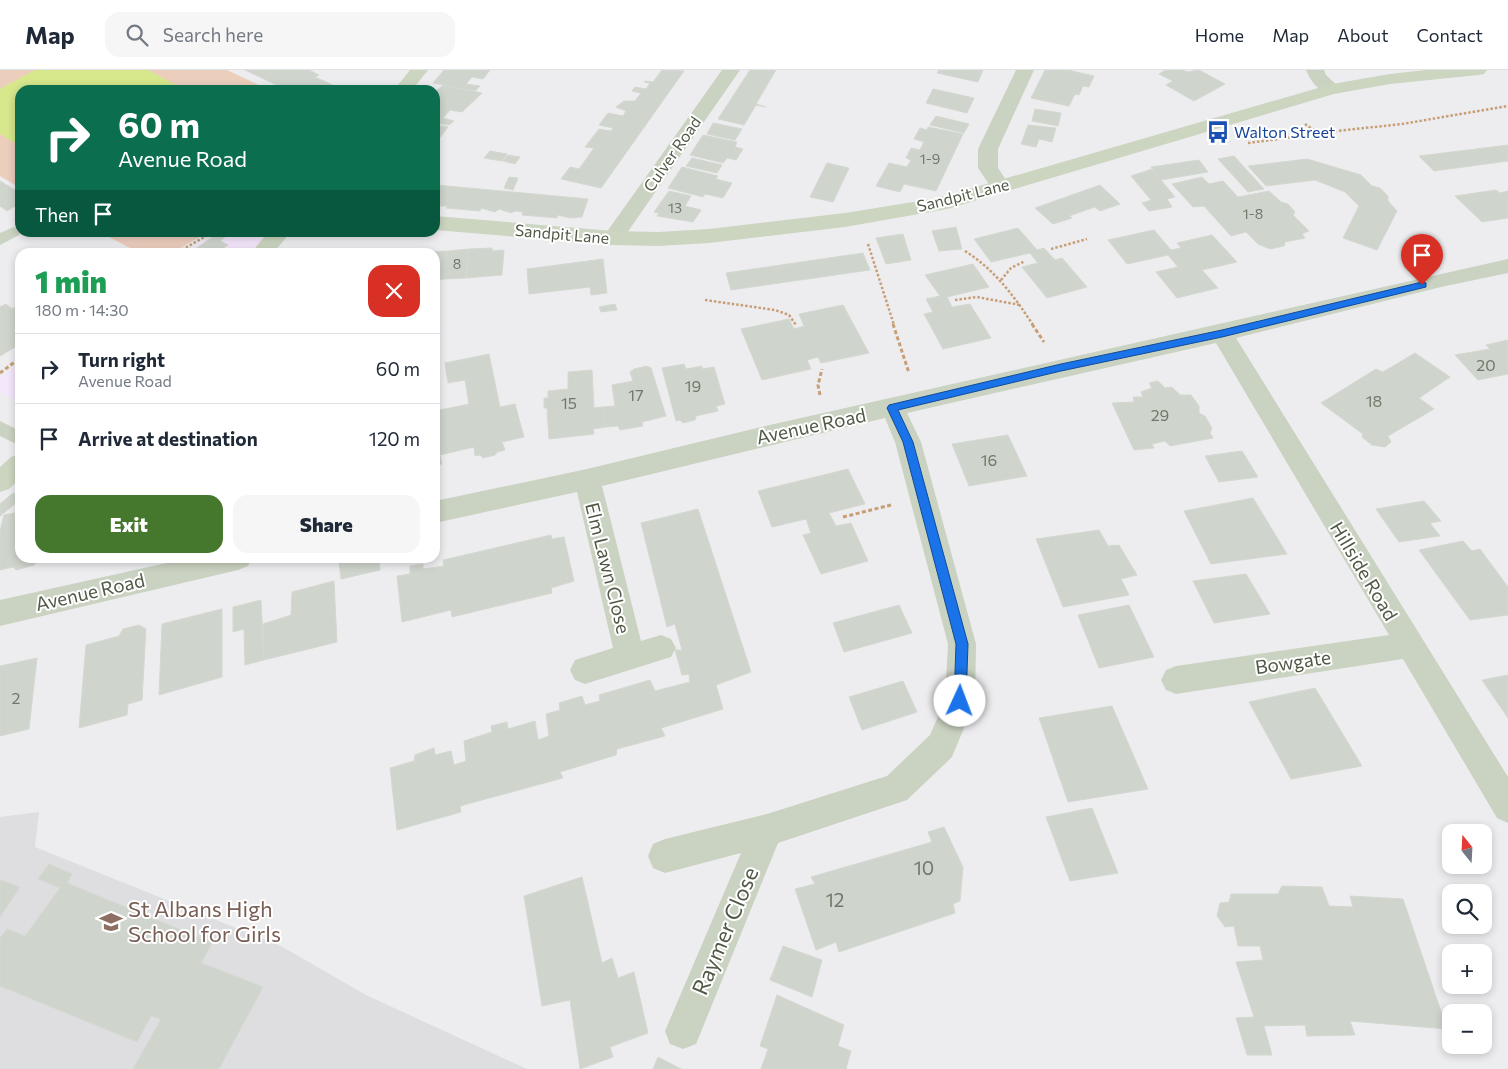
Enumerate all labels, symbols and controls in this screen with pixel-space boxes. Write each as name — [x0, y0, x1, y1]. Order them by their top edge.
search box — [105, 12, 455, 57]
text: Map — [25, 20, 75, 49]
icon: search — [123, 21, 151, 49]
text: Search here — [163, 23, 263, 46]
text: Home — [1195, 24, 1244, 46]
text: Map — [1272, 24, 1309, 46]
text: About — [1337, 24, 1389, 46]
text: Contact — [1417, 24, 1483, 46]
text: 60 m — [118, 102, 200, 145]
icon: right — [35, 105, 100, 170]
street label: Culver Road — [639, 113, 704, 195]
bus stop icon: Walton Street — [1205, 119, 1231, 145]
place label: Walton Street — [1234, 122, 1336, 141]
text: Avenue Road — [118, 145, 247, 172]
house number: 1-9 — [920, 150, 940, 167]
street label: Sandpit Lane — [915, 174, 1011, 215]
house number: 13 — [668, 199, 682, 216]
icon: arrive — [89, 200, 117, 228]
text: Then — [35, 203, 79, 226]
house number: 1-8 — [1243, 205, 1263, 222]
street label: Sandpit Lane — [514, 220, 610, 247]
pin — [1401, 234, 1443, 285]
icon: arrive — [1408, 241, 1436, 269]
house number: 8 — [453, 255, 461, 272]
text: 1 min — [35, 262, 107, 299]
button: close — [368, 265, 420, 317]
text: 180 m · 14:30 — [35, 300, 129, 319]
text: Turn right — [78, 348, 165, 371]
icon: right — [35, 355, 63, 383]
house number: 20 — [1476, 355, 1496, 374]
text: 60 m — [376, 357, 420, 380]
text: Avenue Road — [78, 371, 172, 390]
house number: 19 — [685, 376, 701, 395]
house number: 17 — [628, 385, 644, 404]
house number: 18 — [1366, 391, 1382, 410]
house number: 15 — [561, 393, 577, 412]
street label: Avenue Road — [754, 403, 868, 448]
house number: 29 — [1151, 405, 1169, 424]
icon: arrive — [35, 425, 63, 453]
text: Arrive at destination — [78, 427, 258, 450]
text: 120 m — [369, 427, 420, 450]
house number: 16 — [981, 450, 997, 469]
button: Exit — [35, 495, 223, 553]
button: Share — [233, 495, 420, 553]
street label: Elm Lawn Close — [581, 500, 636, 636]
street label: Hillside Road — [1326, 517, 1403, 624]
street label: Avenue Road — [33, 568, 147, 615]
street label: Bowgate — [1254, 645, 1332, 678]
position arrow — [933, 674, 985, 726]
house number: 2 — [12, 688, 21, 707]
north arrow — [1442, 824, 1492, 874]
map controls — [1442, 824, 1492, 1054]
house number: 10 — [914, 856, 934, 879]
street label: Raymer Close — [685, 863, 764, 999]
button: search — [1442, 884, 1492, 934]
house number: 12 — [826, 888, 844, 911]
place label: St Albans High School for Girls — [128, 895, 281, 947]
school or university icon: St Albans High School for Girls — [98, 909, 124, 935]
button: + — [1442, 944, 1492, 994]
button: − — [1442, 1004, 1492, 1054]

